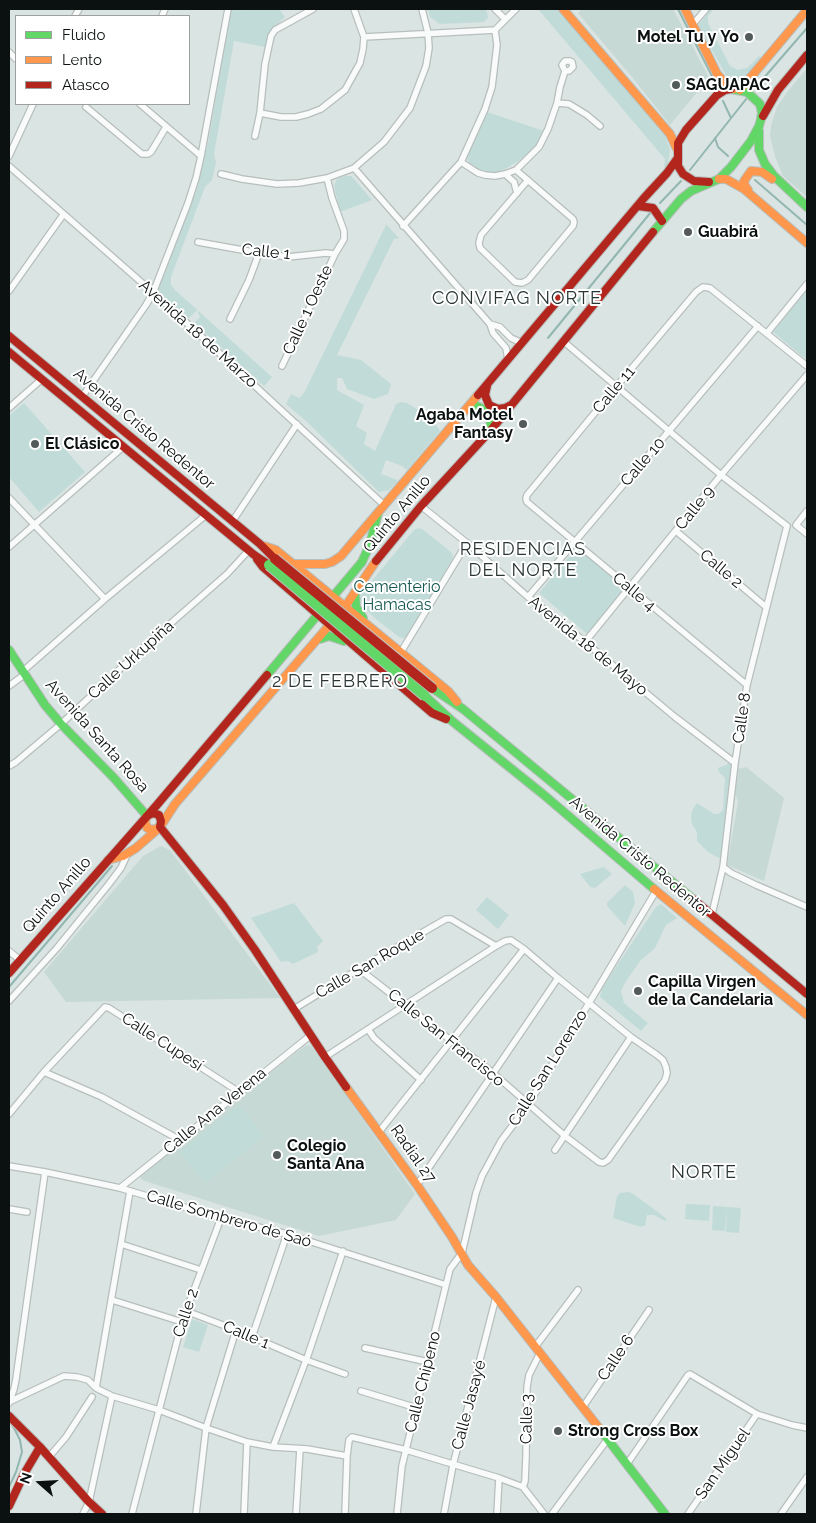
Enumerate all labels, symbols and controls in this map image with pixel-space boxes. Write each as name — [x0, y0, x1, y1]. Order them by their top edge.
legend — [15, 15, 190, 105]
text: Fluido — [62, 26, 105, 44]
place label: Motel Tu y Yo — [637, 27, 739, 47]
marker: Motel Tu y Yo — [743, 31, 755, 43]
text: Lento — [62, 51, 102, 69]
place label: SAGUAPAC — [686, 75, 770, 95]
text: Atasco — [62, 76, 109, 94]
marker: SAGUAPAC — [670, 79, 682, 91]
place label: Guabirá — [698, 222, 758, 242]
marker: Guabirá — [682, 226, 694, 238]
street label: Calle 1 — [241, 240, 291, 264]
street label: Calle 1 Oeste — [279, 262, 337, 358]
street label: Avenida 18 de Marzo — [135, 276, 261, 392]
district label: CONVIFAG NORTE — [430, 288, 604, 310]
street label: Calle 11 — [589, 363, 639, 417]
street label: Avenida Cristo Redentor — [69, 364, 219, 494]
place label: Agaba Motel Fantasy — [416, 405, 513, 443]
marker: Agaba Motel Fantasy — [517, 418, 529, 430]
place label: El Clásico — [45, 434, 119, 454]
street label: Calle 10 — [617, 434, 669, 490]
marker: El Clásico — [29, 438, 41, 450]
street label: Quinto Anillo — [359, 471, 435, 557]
street label: Calle 9 — [671, 482, 719, 534]
district label: RESIDENCIAS DEL NORTE — [458, 539, 588, 582]
street label: Calle 2 — [696, 546, 746, 592]
street label: Calle 4 — [608, 568, 660, 616]
park label: Cementerio Hamacas — [354, 577, 440, 615]
street label: Avenida 18 de Mayo — [525, 592, 651, 700]
street label: Calle Urkupiña — [84, 616, 178, 704]
district label: 2 DE FEBRERO — [271, 671, 409, 693]
street label: Avenida Santa Rosa — [41, 676, 153, 796]
street label: Calle 8 — [729, 691, 755, 745]
street label: Avenida Cristo Redentor — [565, 792, 715, 922]
street label: Quinto Anillo — [19, 853, 95, 937]
street label: Calle San Roque — [312, 925, 428, 1003]
place label: Capilla Virgen de la Candelaria — [648, 972, 773, 1010]
street label: Calle San Francisco — [384, 985, 508, 1091]
marker: Capilla Virgen de la Candelaria — [632, 985, 644, 997]
street label: Calle San Lorenzo — [504, 1006, 592, 1130]
street label: Calle Cupesí — [118, 1009, 206, 1075]
street label: Calle Ana Verena — [160, 1064, 270, 1158]
street label: Radial 27 — [386, 1121, 440, 1187]
place label: Colegio Santa Ana — [287, 1136, 364, 1174]
marker: Colegio Santa Ana — [271, 1149, 283, 1161]
district label: NORTE — [670, 1162, 738, 1184]
street label: Calle Sombrero de Saó — [144, 1186, 314, 1252]
street label: Calle 2 — [169, 1286, 203, 1340]
street label: Calle 1 — [220, 1317, 272, 1353]
street label: Calle Chipeno — [401, 1329, 445, 1435]
street label: Calle 6 — [594, 1331, 638, 1385]
street label: Calle Jasayé — [448, 1358, 490, 1452]
street label: Calle 3 — [517, 1394, 537, 1444]
place label: Strong Cross Box — [568, 1421, 698, 1441]
marker: Strong Cross Box — [552, 1425, 564, 1437]
street label: San Miguel — [691, 1425, 755, 1503]
north arrow — [15, 1458, 65, 1508]
text: N — [17, 1470, 35, 1486]

